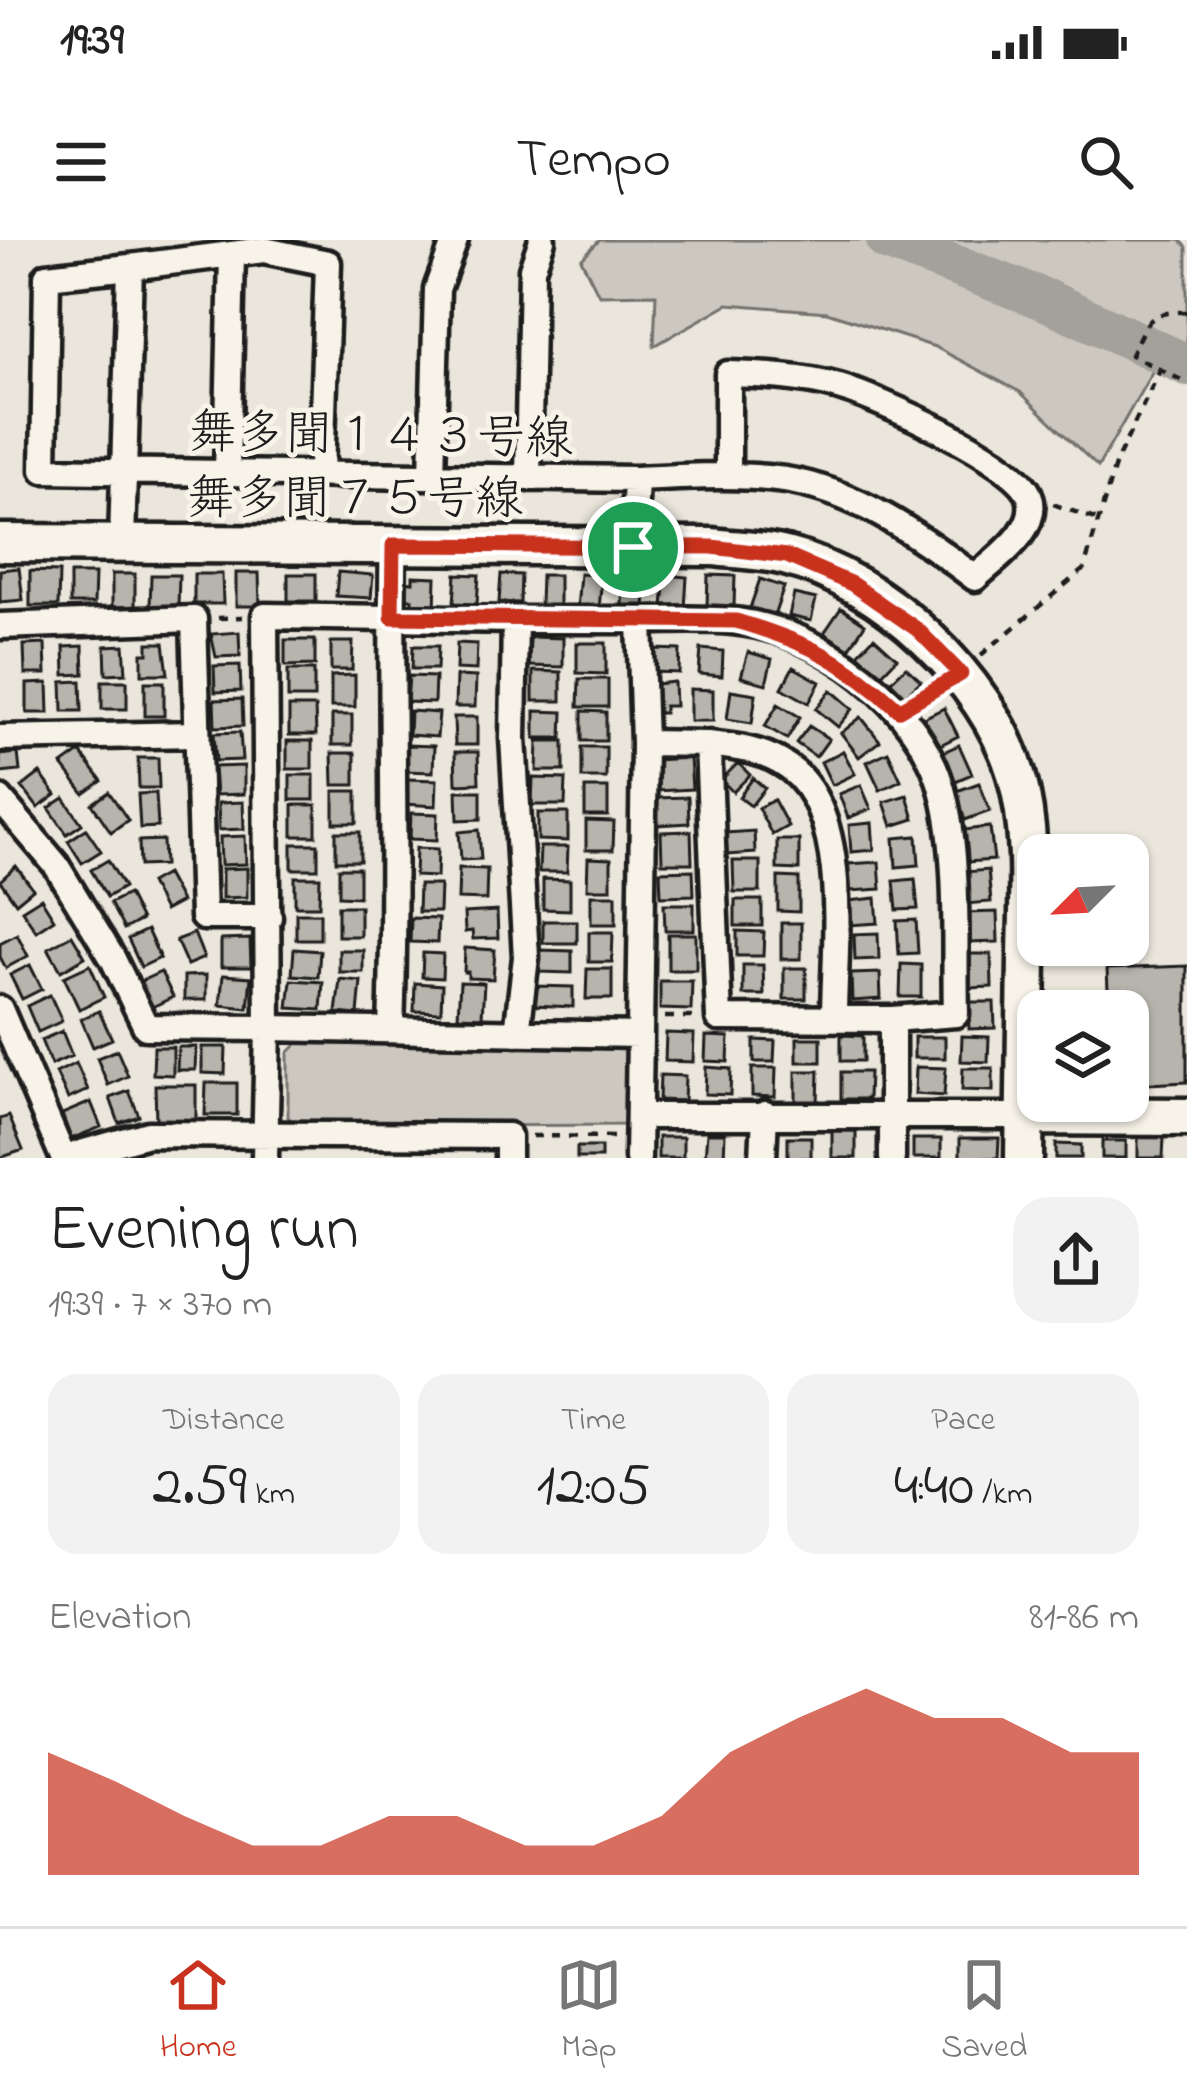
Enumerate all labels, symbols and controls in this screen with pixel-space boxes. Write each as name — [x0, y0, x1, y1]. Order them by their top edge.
text: 19:39 — [60, 9, 124, 75]
text: Tempo — [516, 123, 671, 201]
icon: menu — [48, 129, 114, 195]
icon: search — [1073, 129, 1139, 195]
street label: 舞多聞１４３号線 — [188, 400, 574, 476]
street label: 舞多聞７５号線 — [187, 466, 523, 536]
pin — [582, 496, 684, 598]
icon: arrive — [600, 514, 666, 580]
north arrow — [1017, 834, 1149, 966]
map controls — [1017, 834, 1149, 1122]
button: layers — [1017, 990, 1149, 1122]
text: Evening run — [48, 1184, 359, 1280]
button: share — [1013, 1197, 1139, 1323]
text: 19:39 · 7 × 370 m — [48, 1277, 272, 1334]
text: Distance — [163, 1397, 285, 1445]
text: Time — [561, 1397, 626, 1445]
text: Pace — [931, 1397, 995, 1445]
text: 2.59 — [152, 1445, 247, 1532]
text: 12:05 — [536, 1445, 651, 1532]
text: 4:40 — [894, 1445, 974, 1532]
text: km — [247, 1471, 295, 1519]
text: /km — [974, 1471, 1033, 1519]
text: Elevation — [48, 1590, 191, 1647]
text: 81–86 m — [1029, 1590, 1139, 1647]
tab: Home — [160, 1952, 236, 2072]
tab: Map — [556, 1952, 622, 2072]
tab: Saved — [941, 1952, 1027, 2072]

